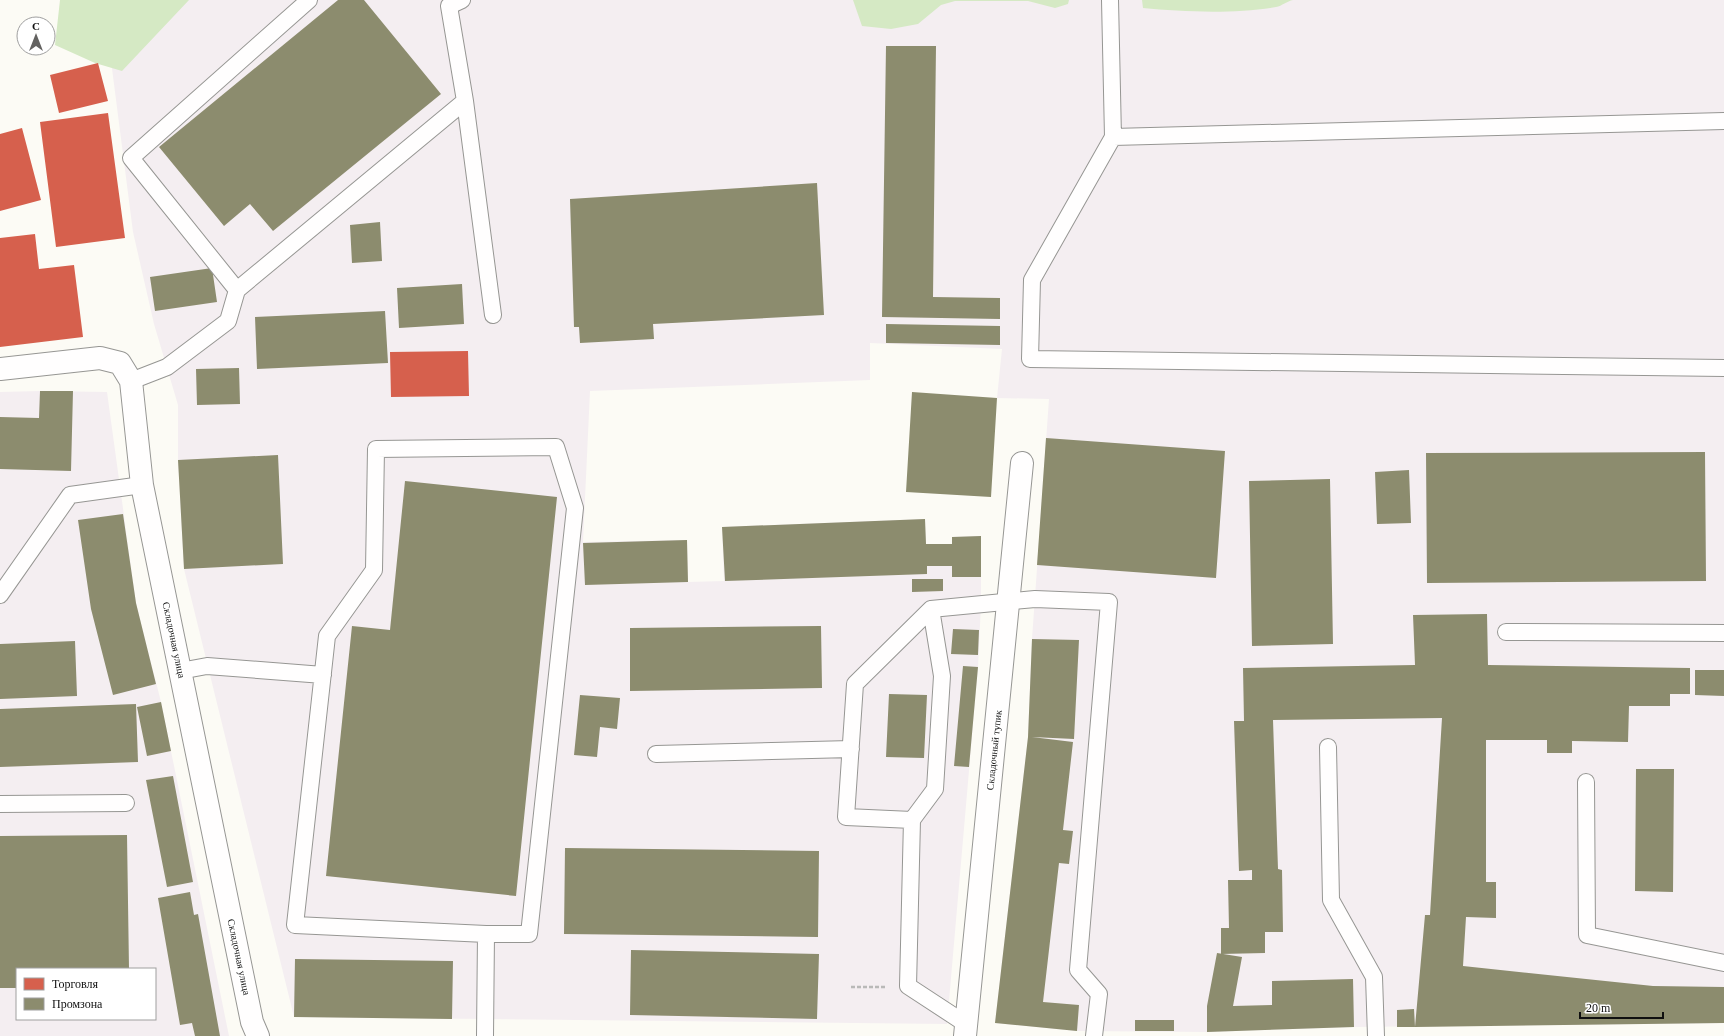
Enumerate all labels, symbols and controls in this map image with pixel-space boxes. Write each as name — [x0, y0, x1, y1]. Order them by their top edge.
north arrow — [16, 16, 56, 56]
text: С — [32, 20, 40, 32]
street label: Складочная улица — [161, 601, 188, 680]
street label: Складочный тупик — [984, 709, 1004, 791]
street label: Складочная улица — [226, 918, 253, 997]
legend — [16, 968, 156, 1020]
text: Торговля — [52, 977, 99, 991]
scale bar — [1580, 994, 1663, 1020]
text: Промзона — [52, 997, 103, 1011]
text: 20 m — [1586, 1001, 1611, 1015]

